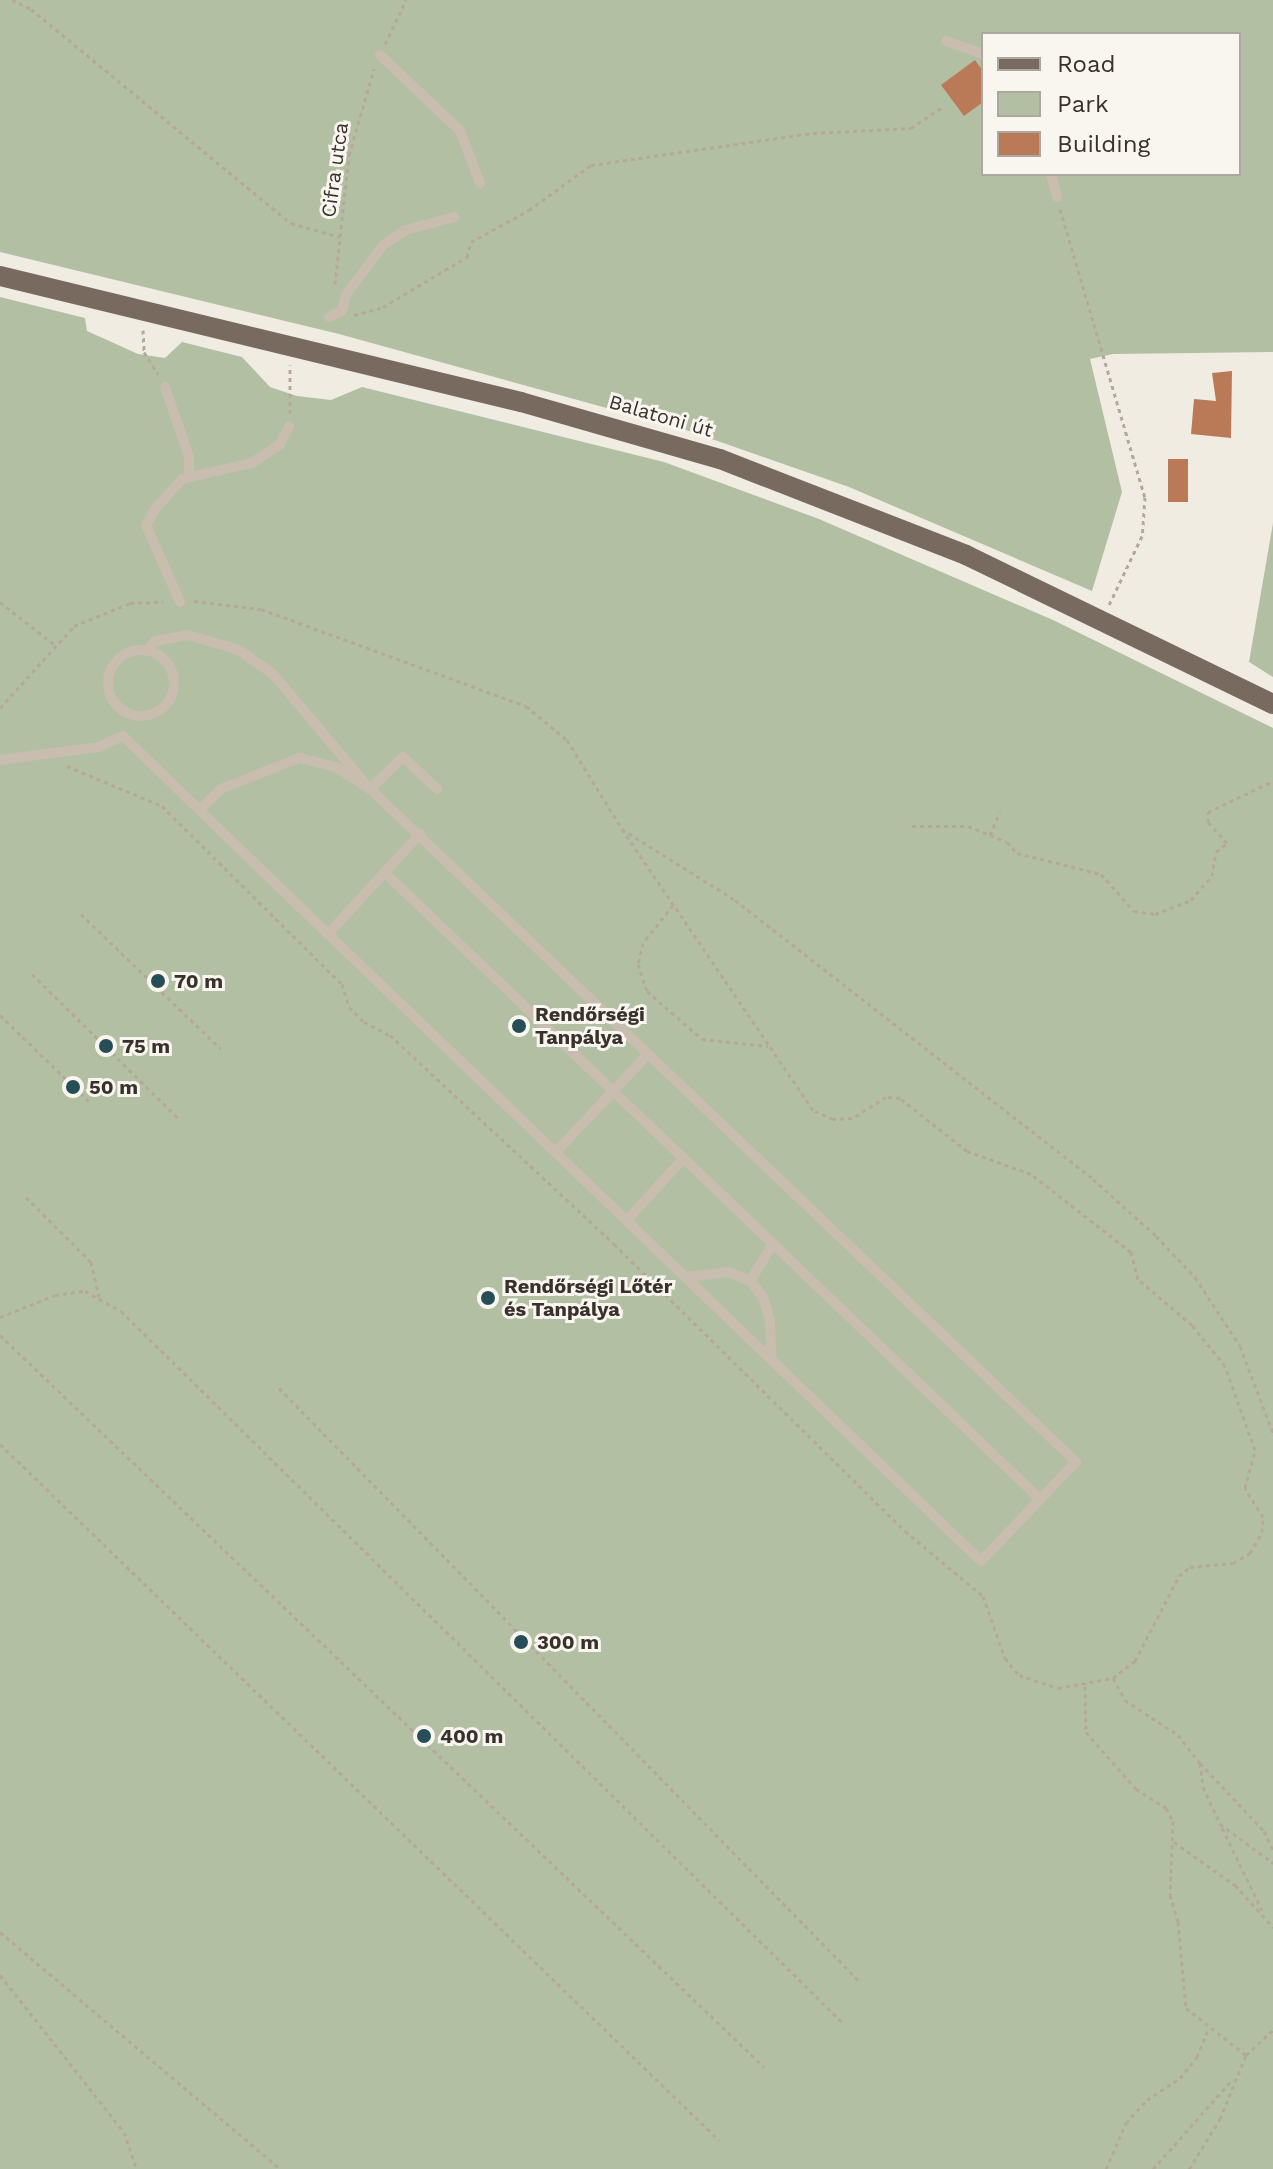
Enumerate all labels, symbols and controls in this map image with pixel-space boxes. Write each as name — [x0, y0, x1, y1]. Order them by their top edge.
legend — [981, 32, 1241, 176]
text: Road — [1057, 50, 1116, 78]
text: Park — [1057, 90, 1109, 118]
street label: Cifra utca — [316, 121, 354, 219]
text: Building — [1057, 130, 1150, 158]
street label: Balatoni út — [606, 390, 716, 442]
place label: 70 m — [174, 969, 223, 993]
marker: 70 m — [149, 972, 167, 990]
place label: Rendőrségi Tanpálya — [535, 1002, 645, 1049]
marker: Rendőrségi Tanpálya — [510, 1017, 528, 1035]
place label: 75 m — [122, 1034, 170, 1058]
marker: 75 m — [97, 1037, 115, 1055]
place label: 50 m — [89, 1075, 138, 1099]
marker: 50 m — [64, 1078, 82, 1096]
place label: Rendőrségi Lőtér és Tanpálya — [504, 1274, 672, 1321]
marker: Rendőrségi Lőtér és Tanpálya — [479, 1289, 497, 1307]
place label: 300 m — [537, 1630, 599, 1654]
marker: 300 m — [512, 1633, 530, 1651]
place label: 400 m — [440, 1724, 503, 1748]
marker: 400 m — [415, 1727, 433, 1745]

